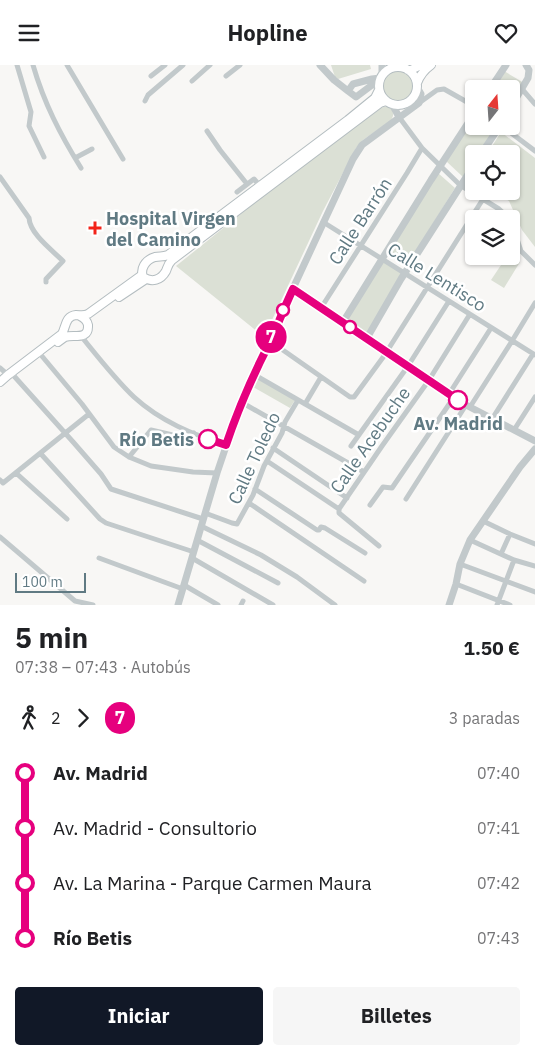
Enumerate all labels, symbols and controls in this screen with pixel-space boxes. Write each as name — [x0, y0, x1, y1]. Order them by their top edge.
text: Hopline — [227, 18, 308, 47]
icon: menu — [15, 19, 43, 47]
icon: heart — [492, 19, 520, 47]
north arrow — [465, 80, 520, 135]
map controls — [465, 80, 520, 265]
button: locate — [465, 145, 520, 200]
street label: Calle Barrón — [323, 173, 397, 269]
place label: Hospital Virgen del Camino — [106, 207, 236, 251]
button: layers — [465, 210, 520, 265]
marker: Hospital Virgen del Camino — [88, 221, 102, 235]
street label: Calle Lentisco — [383, 238, 491, 316]
unlabelled marker — [276, 303, 290, 317]
unlabelled marker — [343, 320, 357, 334]
line badge: 7 — [255, 321, 287, 353]
text: 7 — [266, 325, 276, 348]
street label: Calle Acebuche — [325, 382, 415, 498]
marker: Av. Madrid — [448, 390, 468, 410]
street label: Calle Toledo — [223, 408, 285, 508]
place label: Av. Madrid — [413, 412, 503, 435]
place label: Río Betis — [119, 428, 194, 451]
marker: Río Betis — [198, 429, 218, 449]
scale bar — [15, 570, 86, 593]
text: 100 m — [22, 573, 63, 591]
text: 5 min — [15, 619, 88, 656]
text: 1.50 € — [464, 636, 520, 660]
text: 07:38 – 07:43 · Autobús — [15, 657, 191, 677]
icon: walk — [15, 704, 43, 732]
icon: forward — [69, 704, 97, 732]
text: 7 — [115, 706, 125, 729]
text: 2 — [51, 708, 61, 728]
text: 3 paradas — [449, 708, 520, 728]
text: Av. Madrid — [53, 761, 148, 785]
text: 07:40 — [477, 763, 520, 783]
text: Av. Madrid - Consultorio — [53, 816, 257, 840]
text: 07:41 — [477, 818, 520, 838]
text: Av. La Marina - Parque Carmen Maura — [53, 871, 372, 895]
text: 07:42 — [477, 873, 520, 893]
text: Río Betis — [53, 926, 132, 950]
text: 07:43 — [477, 928, 520, 948]
button: Iniciar — [15, 987, 263, 1045]
button: Billetes — [273, 987, 520, 1045]

